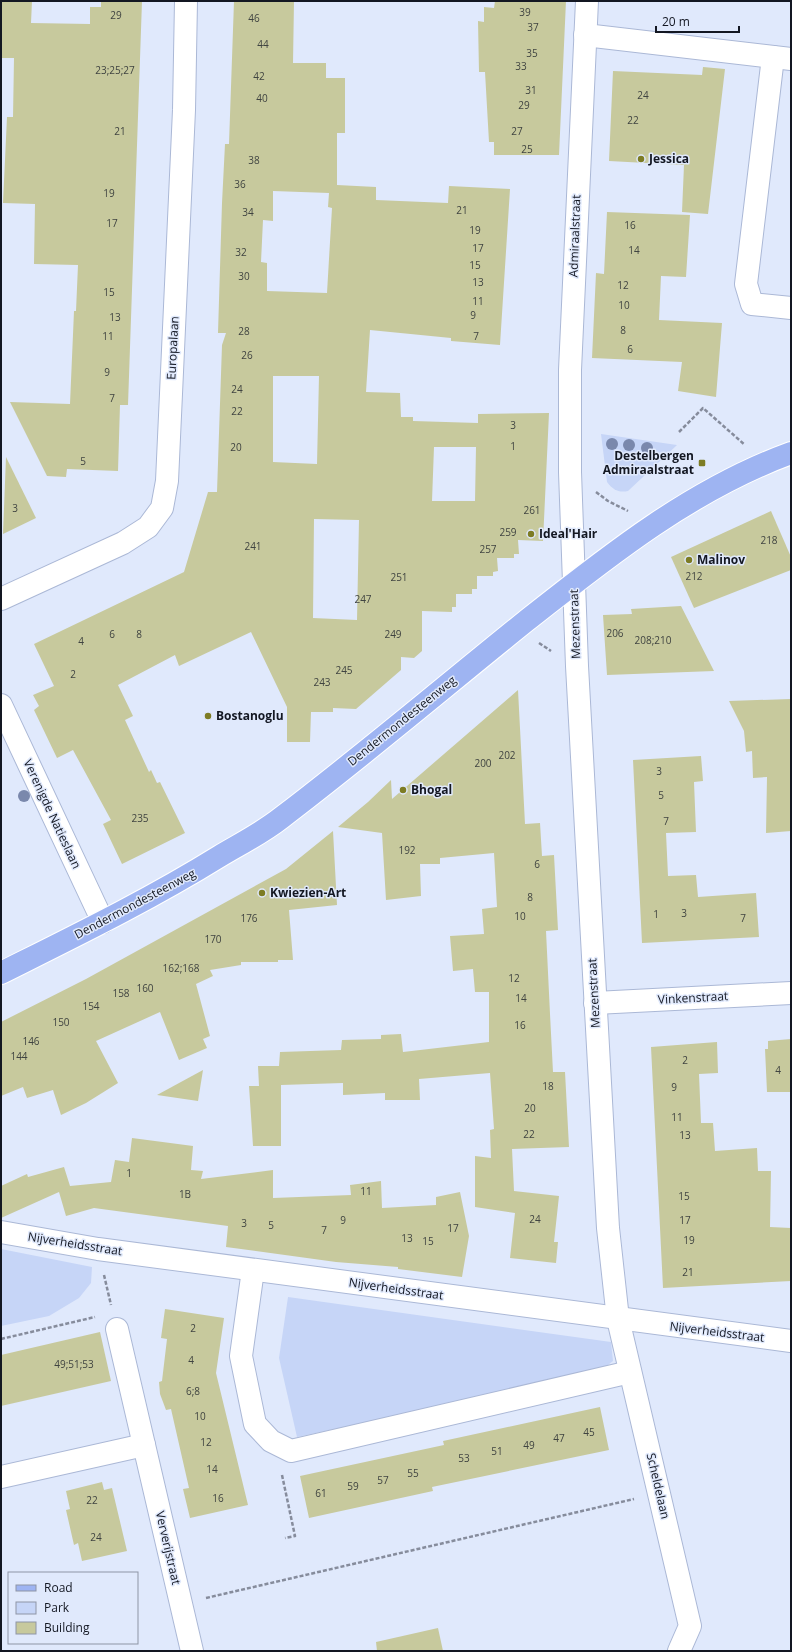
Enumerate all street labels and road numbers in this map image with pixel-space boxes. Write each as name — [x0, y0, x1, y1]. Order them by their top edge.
street label: Admiraalstraat — [565, 194, 584, 278]
street label: Europalaan — [162, 316, 183, 380]
street label: Mezenstraat — [565, 589, 584, 659]
street label: Dendermondesteenweg — [344, 671, 460, 770]
street label: Verenigde Natieslaan — [20, 756, 85, 871]
street label: Dendermondesteenweg — [71, 864, 199, 943]
street label: Mezenstraat — [583, 958, 604, 1028]
street label: Vinkenstraat — [657, 987, 729, 1008]
street label: Nijverheidsstraat — [27, 1228, 124, 1259]
street label: Nijverheidsstraat — [348, 1273, 445, 1304]
street label: Nijverheidsstraat — [669, 1317, 765, 1346]
street label: Scheldelaan — [643, 1451, 674, 1521]
street label: Ververijstraat — [152, 1509, 185, 1586]

